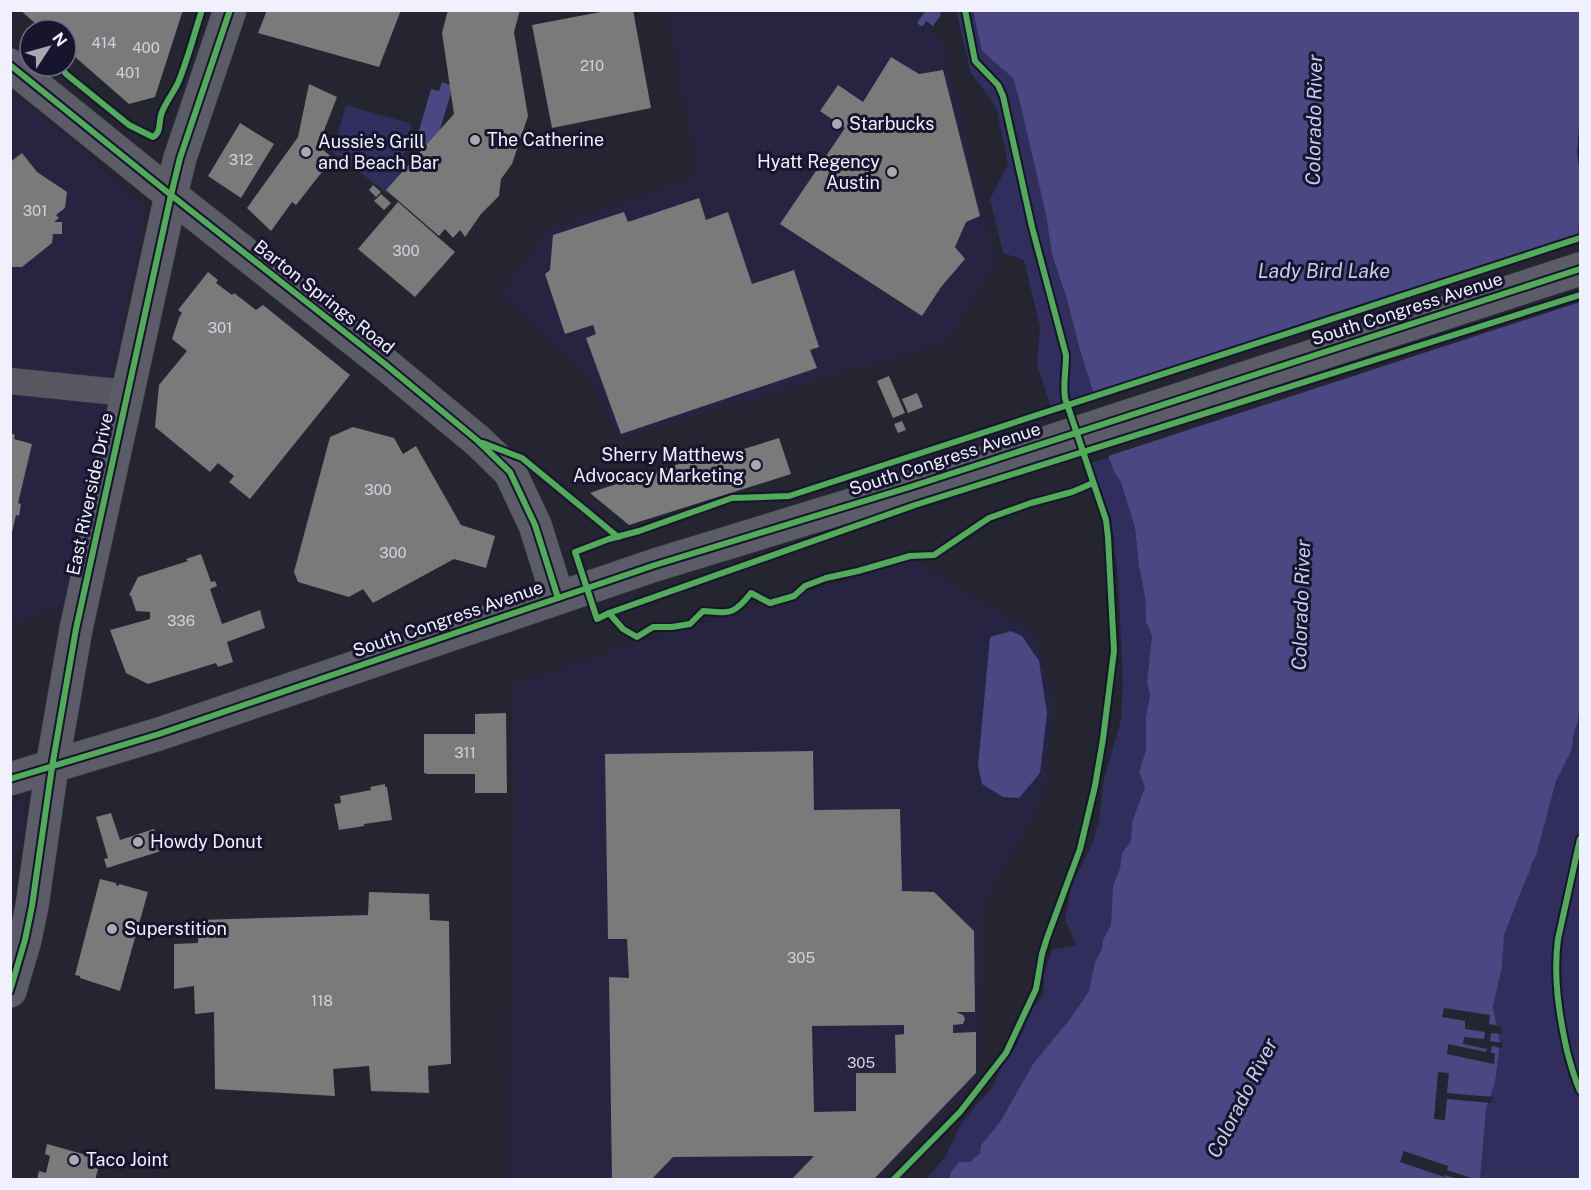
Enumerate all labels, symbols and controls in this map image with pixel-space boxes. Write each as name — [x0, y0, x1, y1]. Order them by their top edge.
north arrow — [18, 18, 78, 78]
text: N — [48, 29, 71, 50]
house number: 414 — [92, 34, 116, 51]
house number: 400 — [132, 39, 160, 56]
water label: Colorado River — [1301, 54, 1327, 186]
house number: 210 — [580, 57, 604, 74]
house number: 401 — [116, 64, 140, 81]
place label: Starbucks — [849, 113, 934, 134]
marker: Starbucks — [830, 117, 844, 131]
place label: The Catherine — [487, 129, 604, 150]
place label: Aussie's Grill and Beach Bar — [318, 131, 439, 173]
marker: The Catherine — [468, 133, 482, 147]
marker: Aussie's Grill and Beach Bar — [299, 145, 313, 159]
house number: 312 — [229, 151, 253, 168]
place label: Hyatt Regency Austin — [757, 151, 880, 193]
marker: Hyatt Regency Austin — [885, 165, 899, 179]
house number: 301 — [23, 202, 47, 219]
street label: Barton Springs Road — [250, 235, 399, 358]
house number: 300 — [392, 242, 420, 259]
water label: Lady Bird Lake — [1258, 259, 1390, 283]
street label: South Congress Avenue — [1309, 268, 1505, 349]
house number: 301 — [208, 319, 232, 336]
street label: East Riverside Drive — [62, 411, 117, 577]
street label: South Congress Avenue — [847, 418, 1043, 499]
place label: Sherry Matthews Advocacy Marketing — [573, 444, 744, 486]
marker: Sherry Matthews Advocacy Marketing — [749, 458, 763, 472]
house number: 300 — [364, 481, 392, 498]
water label: Colorado River — [1287, 539, 1315, 671]
house number: 300 — [379, 544, 407, 561]
street label: South Congress Avenue — [350, 576, 546, 661]
house number: 336 — [167, 612, 195, 629]
house number: 311 — [454, 744, 476, 761]
place label: Howdy Donut — [150, 831, 263, 852]
marker: Howdy Donut — [131, 835, 145, 849]
place label: Superstition — [124, 918, 227, 939]
marker: Superstition — [105, 922, 119, 936]
house number: 305 — [787, 949, 815, 966]
house number: 118 — [311, 992, 333, 1009]
water label: Colorado River — [1202, 1034, 1283, 1162]
house number: 305 — [847, 1054, 875, 1071]
place label: Taco Joint — [86, 1149, 168, 1170]
marker: Taco Joint — [67, 1153, 81, 1167]

